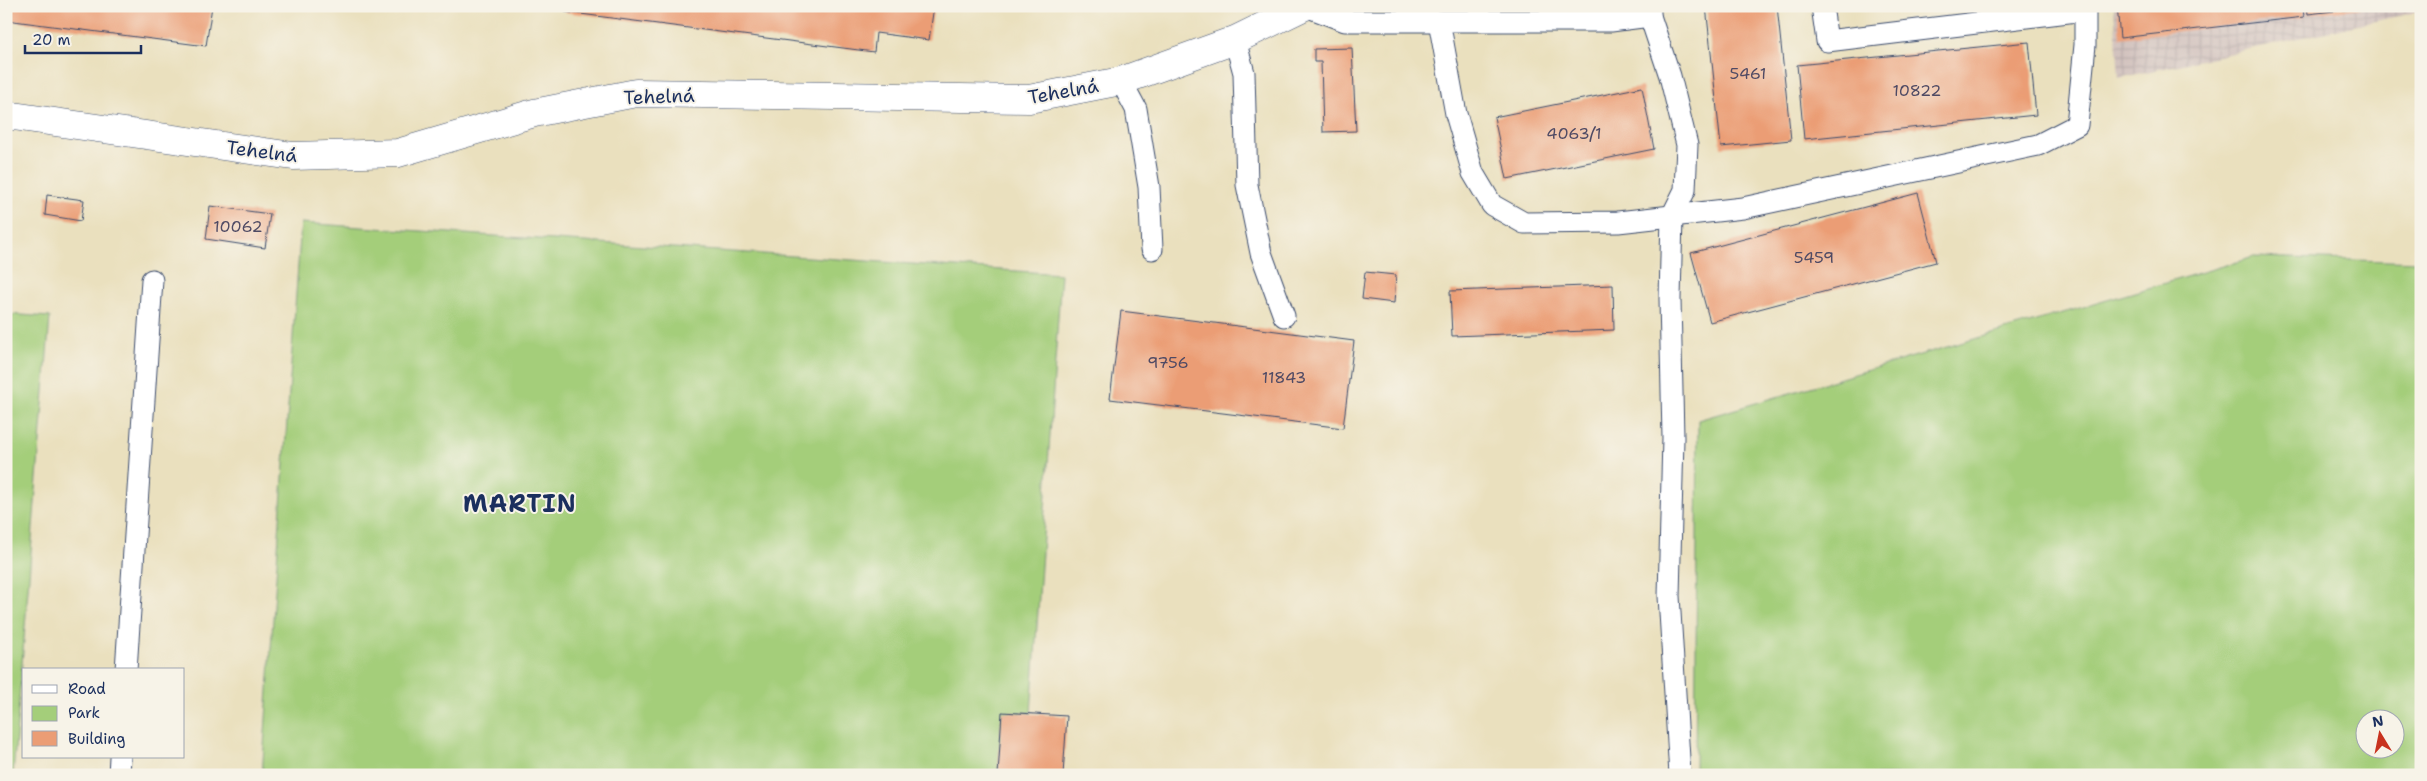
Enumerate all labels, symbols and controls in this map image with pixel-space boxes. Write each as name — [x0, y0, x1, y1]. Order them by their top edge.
scale bar — [25, 22, 141, 54]
text: 20 m — [32, 30, 71, 50]
house number: 5461 — [1730, 63, 1766, 84]
street label: Tehelná — [1026, 73, 1101, 110]
house number: 10822 — [1892, 80, 1942, 101]
street label: Tehelná — [623, 83, 695, 110]
house number: 4063/1 — [1546, 123, 1602, 144]
street label: Tehelná — [225, 135, 299, 168]
house number: 10062 — [213, 216, 263, 237]
house number: 5459 — [1794, 247, 1834, 268]
house number: 9756 — [1147, 352, 1189, 373]
house number: 11843 — [1262, 367, 1306, 388]
district label: MARTIN — [463, 488, 577, 520]
legend — [22, 668, 185, 758]
text: Road — [68, 679, 106, 699]
text: Park — [68, 703, 100, 723]
north arrow — [2354, 708, 2404, 758]
text: N — [2371, 711, 2385, 731]
text: Building — [68, 729, 125, 749]

